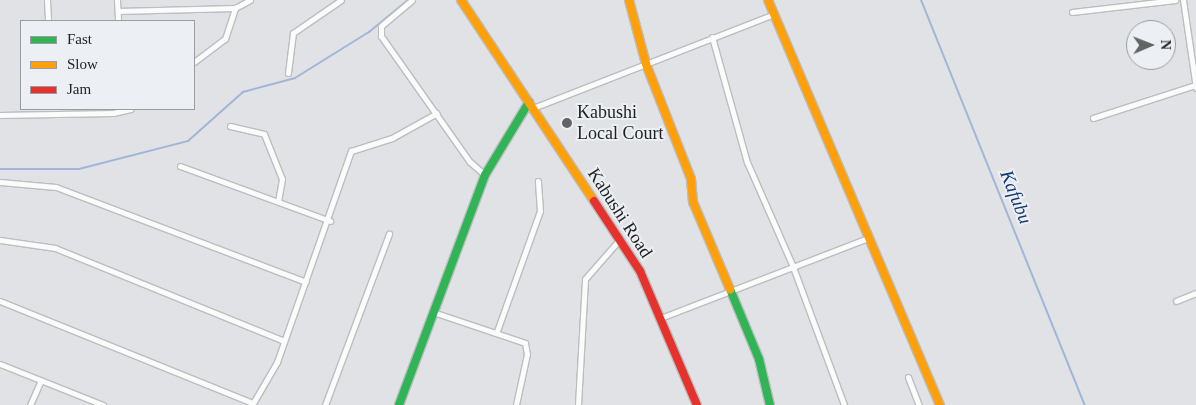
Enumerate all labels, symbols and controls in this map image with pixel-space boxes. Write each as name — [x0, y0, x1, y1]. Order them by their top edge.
legend — [20, 20, 195, 110]
north arrow — [1126, 20, 1176, 70]
text: Fast — [67, 31, 92, 47]
text: N — [1158, 40, 1173, 50]
text: Slow — [67, 56, 98, 72]
text: Jam — [67, 81, 91, 97]
place label: Kabushi Local Court — [577, 102, 663, 144]
marker: Kabushi Local Court — [561, 117, 573, 129]
street label: Kabushi Road — [583, 164, 657, 262]
water label: Kafubu — [995, 167, 1037, 227]

